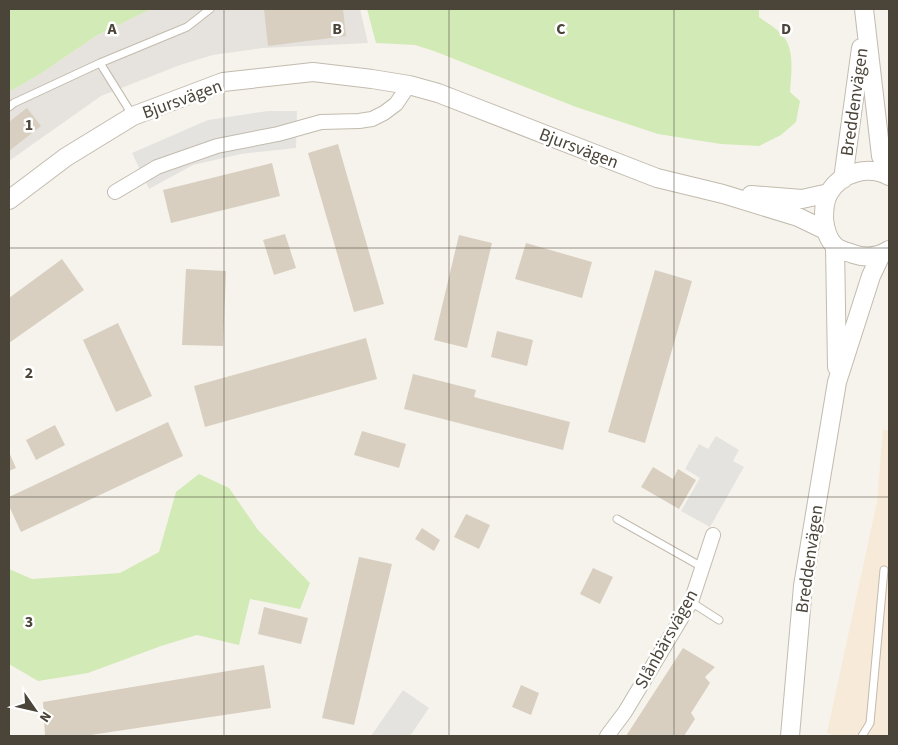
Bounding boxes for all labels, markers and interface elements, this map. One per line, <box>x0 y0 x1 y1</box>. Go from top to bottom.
text: A <box>106 18 117 40</box>
text: B <box>332 18 342 40</box>
text: C <box>556 18 566 40</box>
text: D <box>781 18 791 40</box>
street label: Breddenvägen <box>835 46 874 158</box>
street label: Bjursvägen <box>139 73 226 125</box>
text: 1 <box>25 114 33 136</box>
street label: Bjursvägen <box>535 122 622 175</box>
text: 2 <box>25 362 33 384</box>
street label: Breddenvägen <box>790 503 829 615</box>
street label: Slånbärsvägen <box>629 585 704 694</box>
text: 3 <box>25 611 33 633</box>
north arrow <box>10 685 60 735</box>
text: N <box>34 707 56 726</box>

